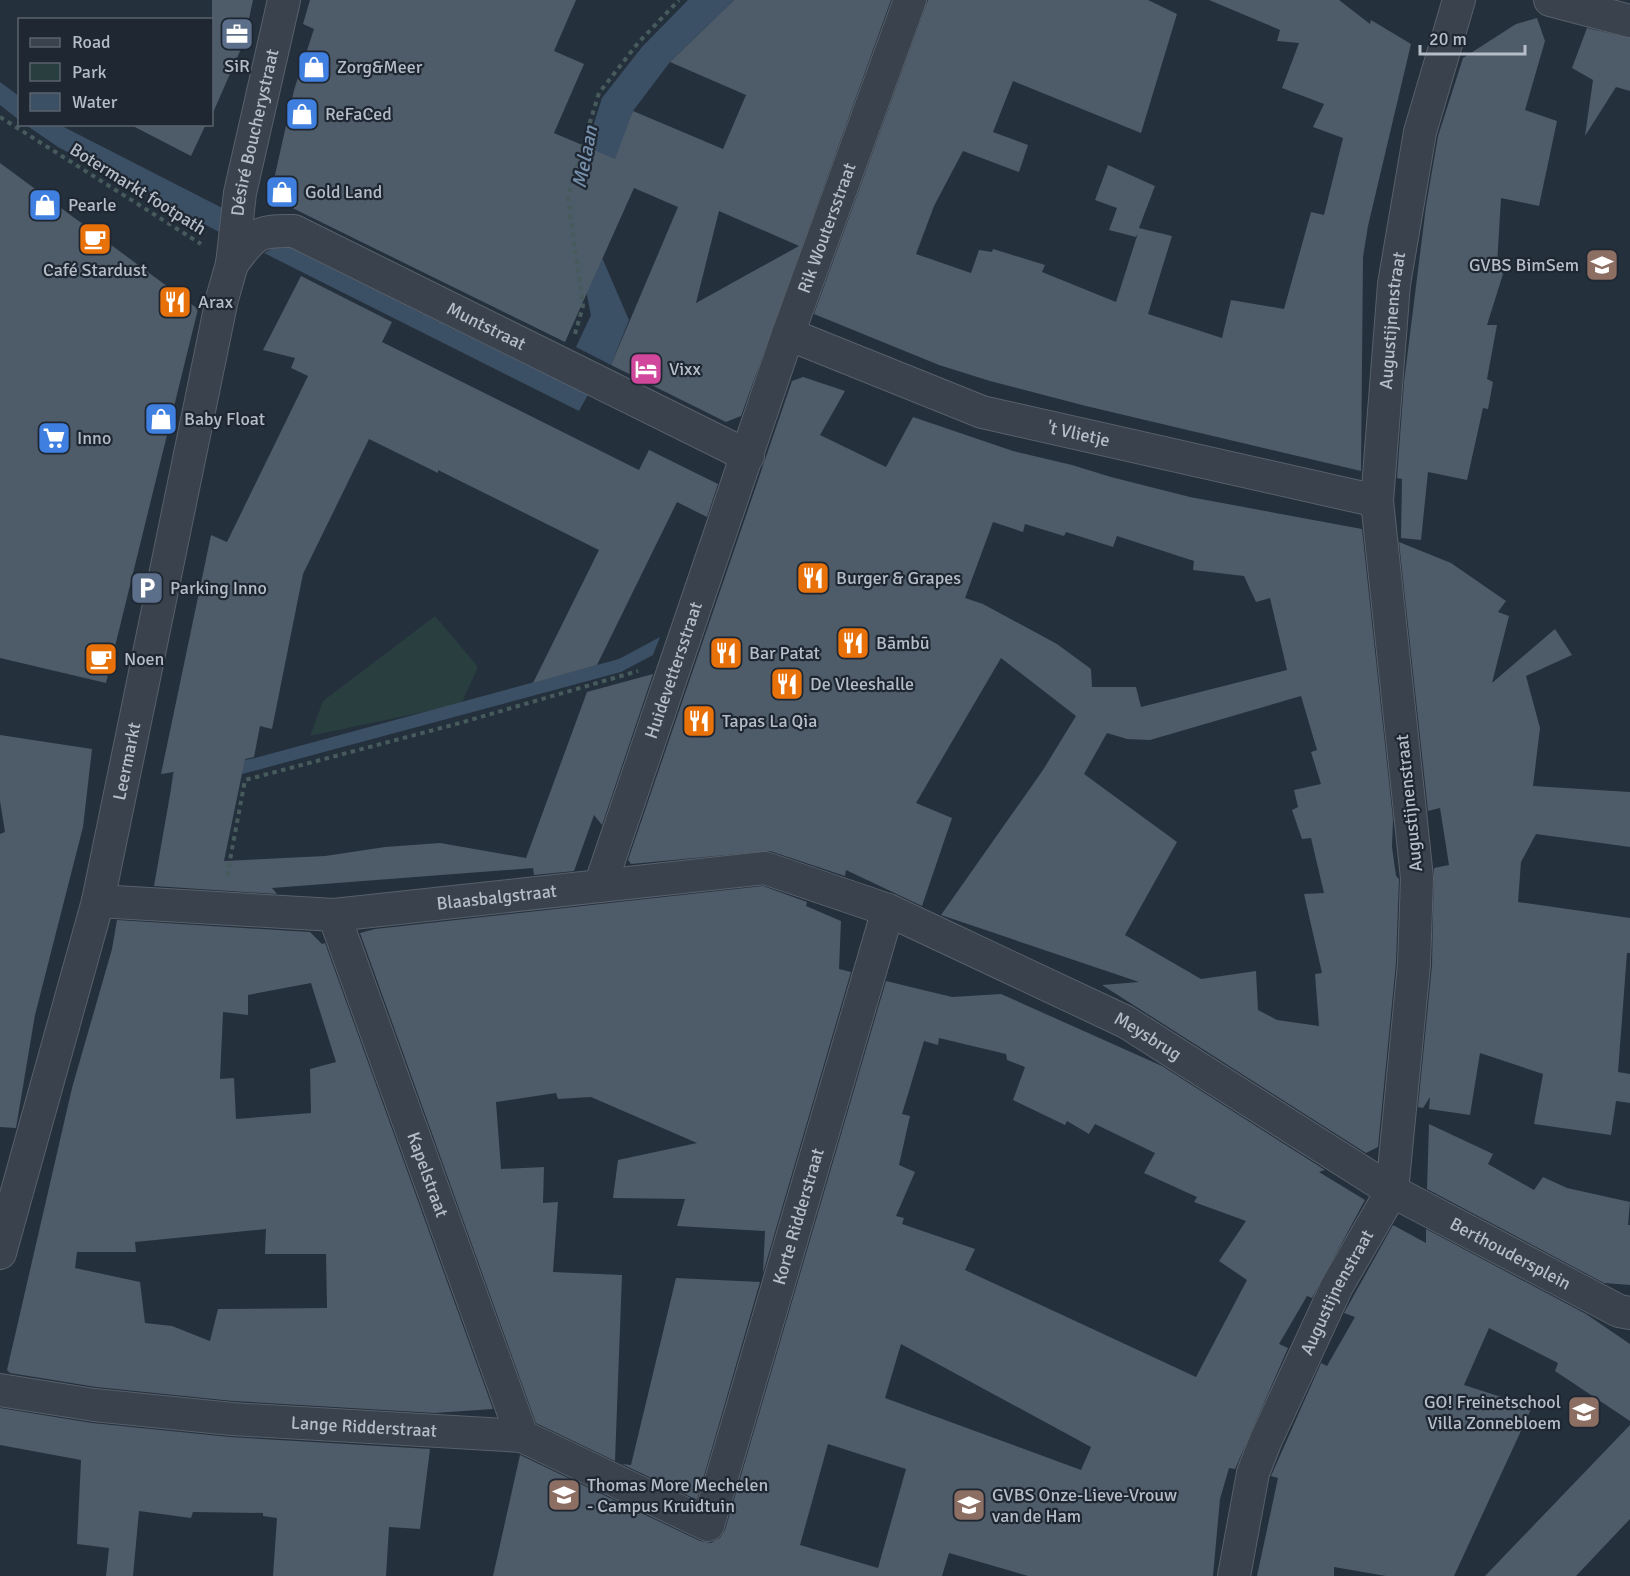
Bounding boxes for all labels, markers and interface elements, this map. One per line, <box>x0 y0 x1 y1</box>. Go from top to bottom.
office icon: SiR <box>219 16 255 52</box>
legend <box>18 18 213 126</box>
scale bar <box>1420 18 1525 56</box>
text: 20 m <box>1429 28 1467 50</box>
text: Road <box>72 31 111 53</box>
street label: Désiré Boucherystraat <box>226 47 284 217</box>
shop icon: Zorg&Meer <box>296 49 332 85</box>
place label: SiR <box>224 55 250 77</box>
place label: Zorg&Meer <box>337 56 423 78</box>
text: Park <box>72 61 107 83</box>
text: Water <box>72 91 118 113</box>
shop icon: ReFaCed <box>284 96 320 132</box>
place label: ReFaCed <box>325 103 392 125</box>
water label: Melaan <box>567 123 604 190</box>
street label: Botermarkt footpath <box>66 138 210 240</box>
street label: Rik Woutersstraat <box>793 160 861 296</box>
shop icon: Gold Land <box>264 174 300 210</box>
place label: Gold Land <box>305 181 382 203</box>
shop icon: Pearle <box>27 187 63 223</box>
place label: Pearle <box>68 194 117 216</box>
cafe icon: Café Stardust <box>77 221 113 257</box>
school or university icon: GVBS BimSem <box>1584 247 1620 283</box>
street label: Augustijnenstraat <box>1375 250 1410 390</box>
place label: GVBS BimSem <box>1469 254 1579 276</box>
place label: Café Stardust <box>43 259 147 281</box>
restaurant icon: Arax <box>157 284 193 320</box>
place label: Arax <box>198 291 234 313</box>
street label: Muntstraat <box>443 297 529 355</box>
hotel icon: Vixx <box>628 351 664 387</box>
place label: Vixx <box>669 358 701 380</box>
shop icon: Baby Float <box>143 401 179 437</box>
place label: Baby Float <box>184 408 265 430</box>
street label: 't Vlietje <box>1045 416 1112 451</box>
supermarket icon: Inno <box>36 420 72 456</box>
place label: Inno <box>77 427 111 449</box>
restaurant icon: Burger & Grapes <box>795 560 831 596</box>
place label: Burger & Grapes <box>836 567 961 589</box>
parking icon: Parking Inno <box>129 570 165 606</box>
place label: Parking Inno <box>170 577 267 599</box>
street label: Huidevettersstraat <box>640 599 707 742</box>
restaurant icon: Bāmbū <box>835 625 871 661</box>
place label: Bāmbū <box>876 632 930 654</box>
restaurant icon: Bar Patat <box>708 635 744 671</box>
cafe icon: Noen <box>83 641 119 677</box>
place label: Bar Patat <box>749 642 820 664</box>
place label: Noen <box>124 648 164 670</box>
restaurant icon: De Vleeshalle <box>769 666 805 702</box>
place label: De Vleeshalle <box>810 673 914 695</box>
restaurant icon: Tapas La Qia <box>681 703 717 739</box>
place label: Tapas La Qia <box>722 710 817 732</box>
street label: Leermarkt <box>108 720 146 802</box>
street label: Augustijnenstraat <box>1391 733 1427 873</box>
street label: Blaasbalgstraat <box>435 880 558 915</box>
street label: Meysbrug <box>1111 1007 1186 1065</box>
street label: Kapelstraat <box>402 1129 453 1220</box>
street label: Korte Ridderstraat <box>768 1146 829 1288</box>
street label: Berthoudersplein <box>1446 1213 1575 1295</box>
street label: Augustijnenstraat <box>1296 1226 1378 1359</box>
place label: GO! Freinetschool Villa Zonnebloem <box>1424 1391 1561 1434</box>
school or university icon: GO! Freinetschool Villa Zonnebloem <box>1566 1394 1602 1430</box>
street label: Lange Ridderstraat <box>290 1411 438 1442</box>
place label: Thomas More Mechelen - Campus Kruidtuin <box>587 1474 768 1517</box>
school or university icon: Thomas More Mechelen - Campus Kruidtuin <box>546 1477 582 1513</box>
place label: GVBS Onze-Lieve-Vrouw van de Ham <box>992 1484 1177 1527</box>
school or university icon: GVBS Onze-Lieve-Vrouw van de Ham <box>951 1487 987 1523</box>

